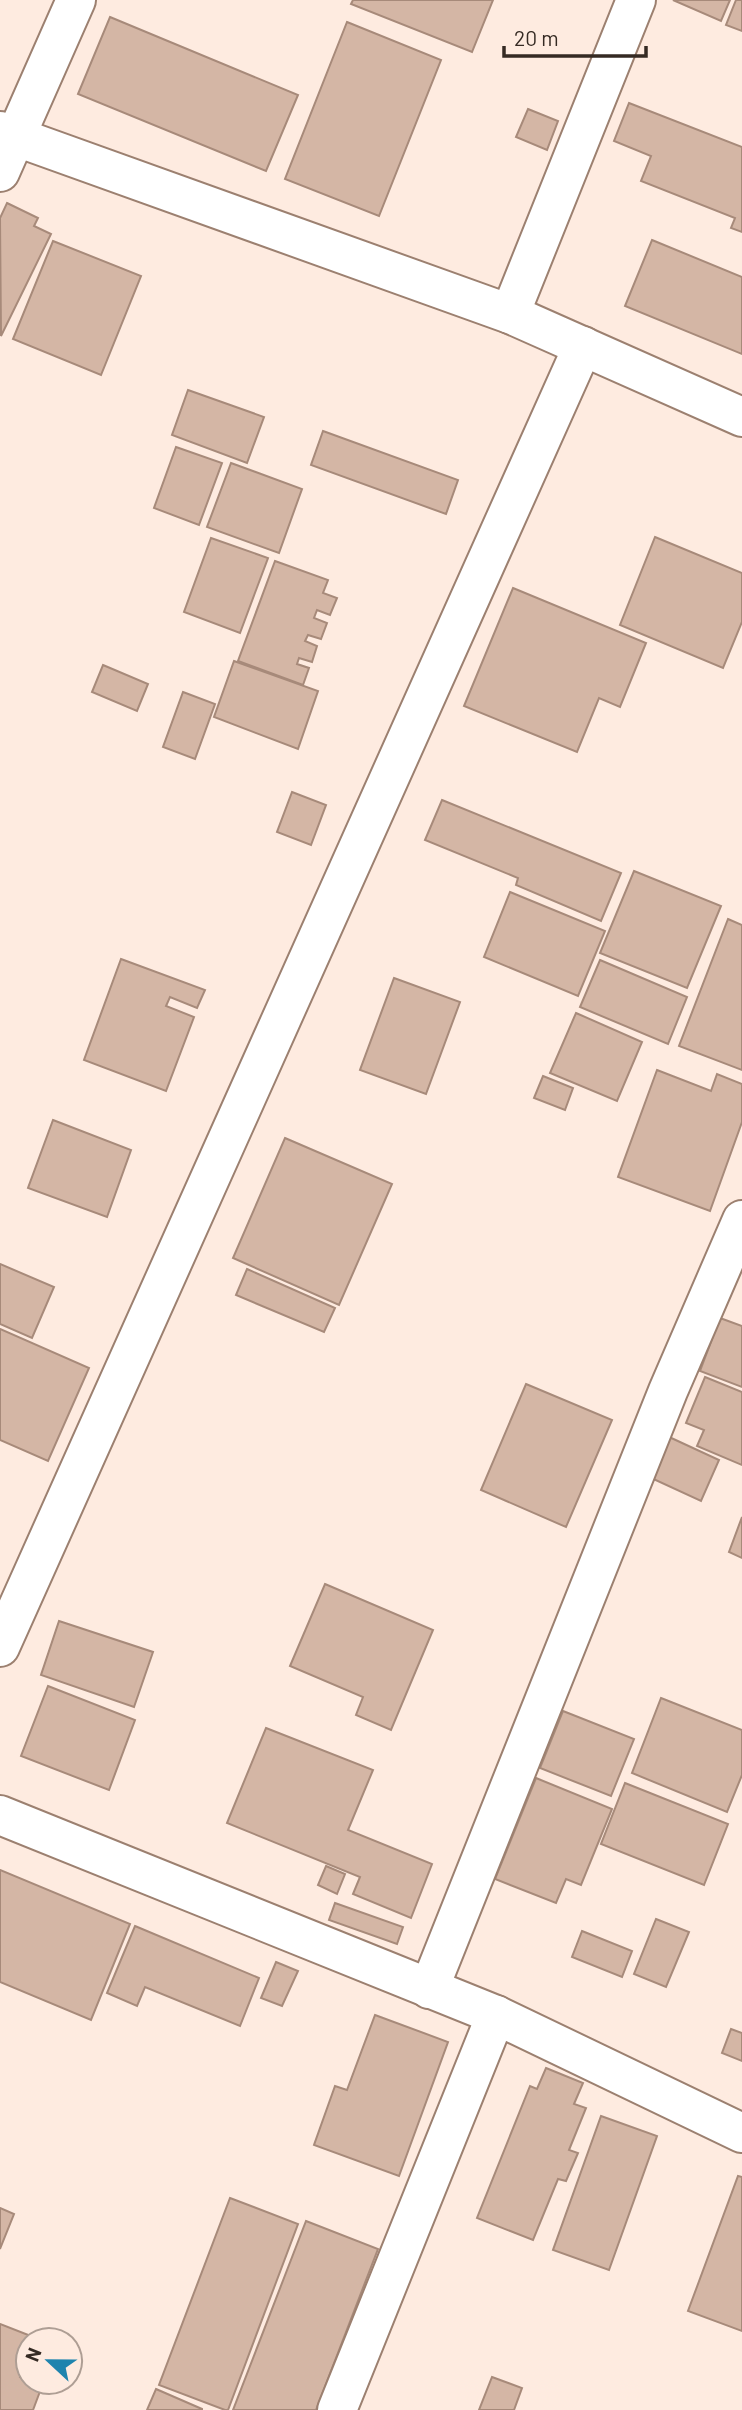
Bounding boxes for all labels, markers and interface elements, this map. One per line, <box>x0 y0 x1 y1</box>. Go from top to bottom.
scale bar <box>504 14 646 58</box>
text: 20 m <box>514 25 559 50</box>
north arrow <box>14 2326 84 2396</box>
text: N <box>20 2344 46 2365</box>

